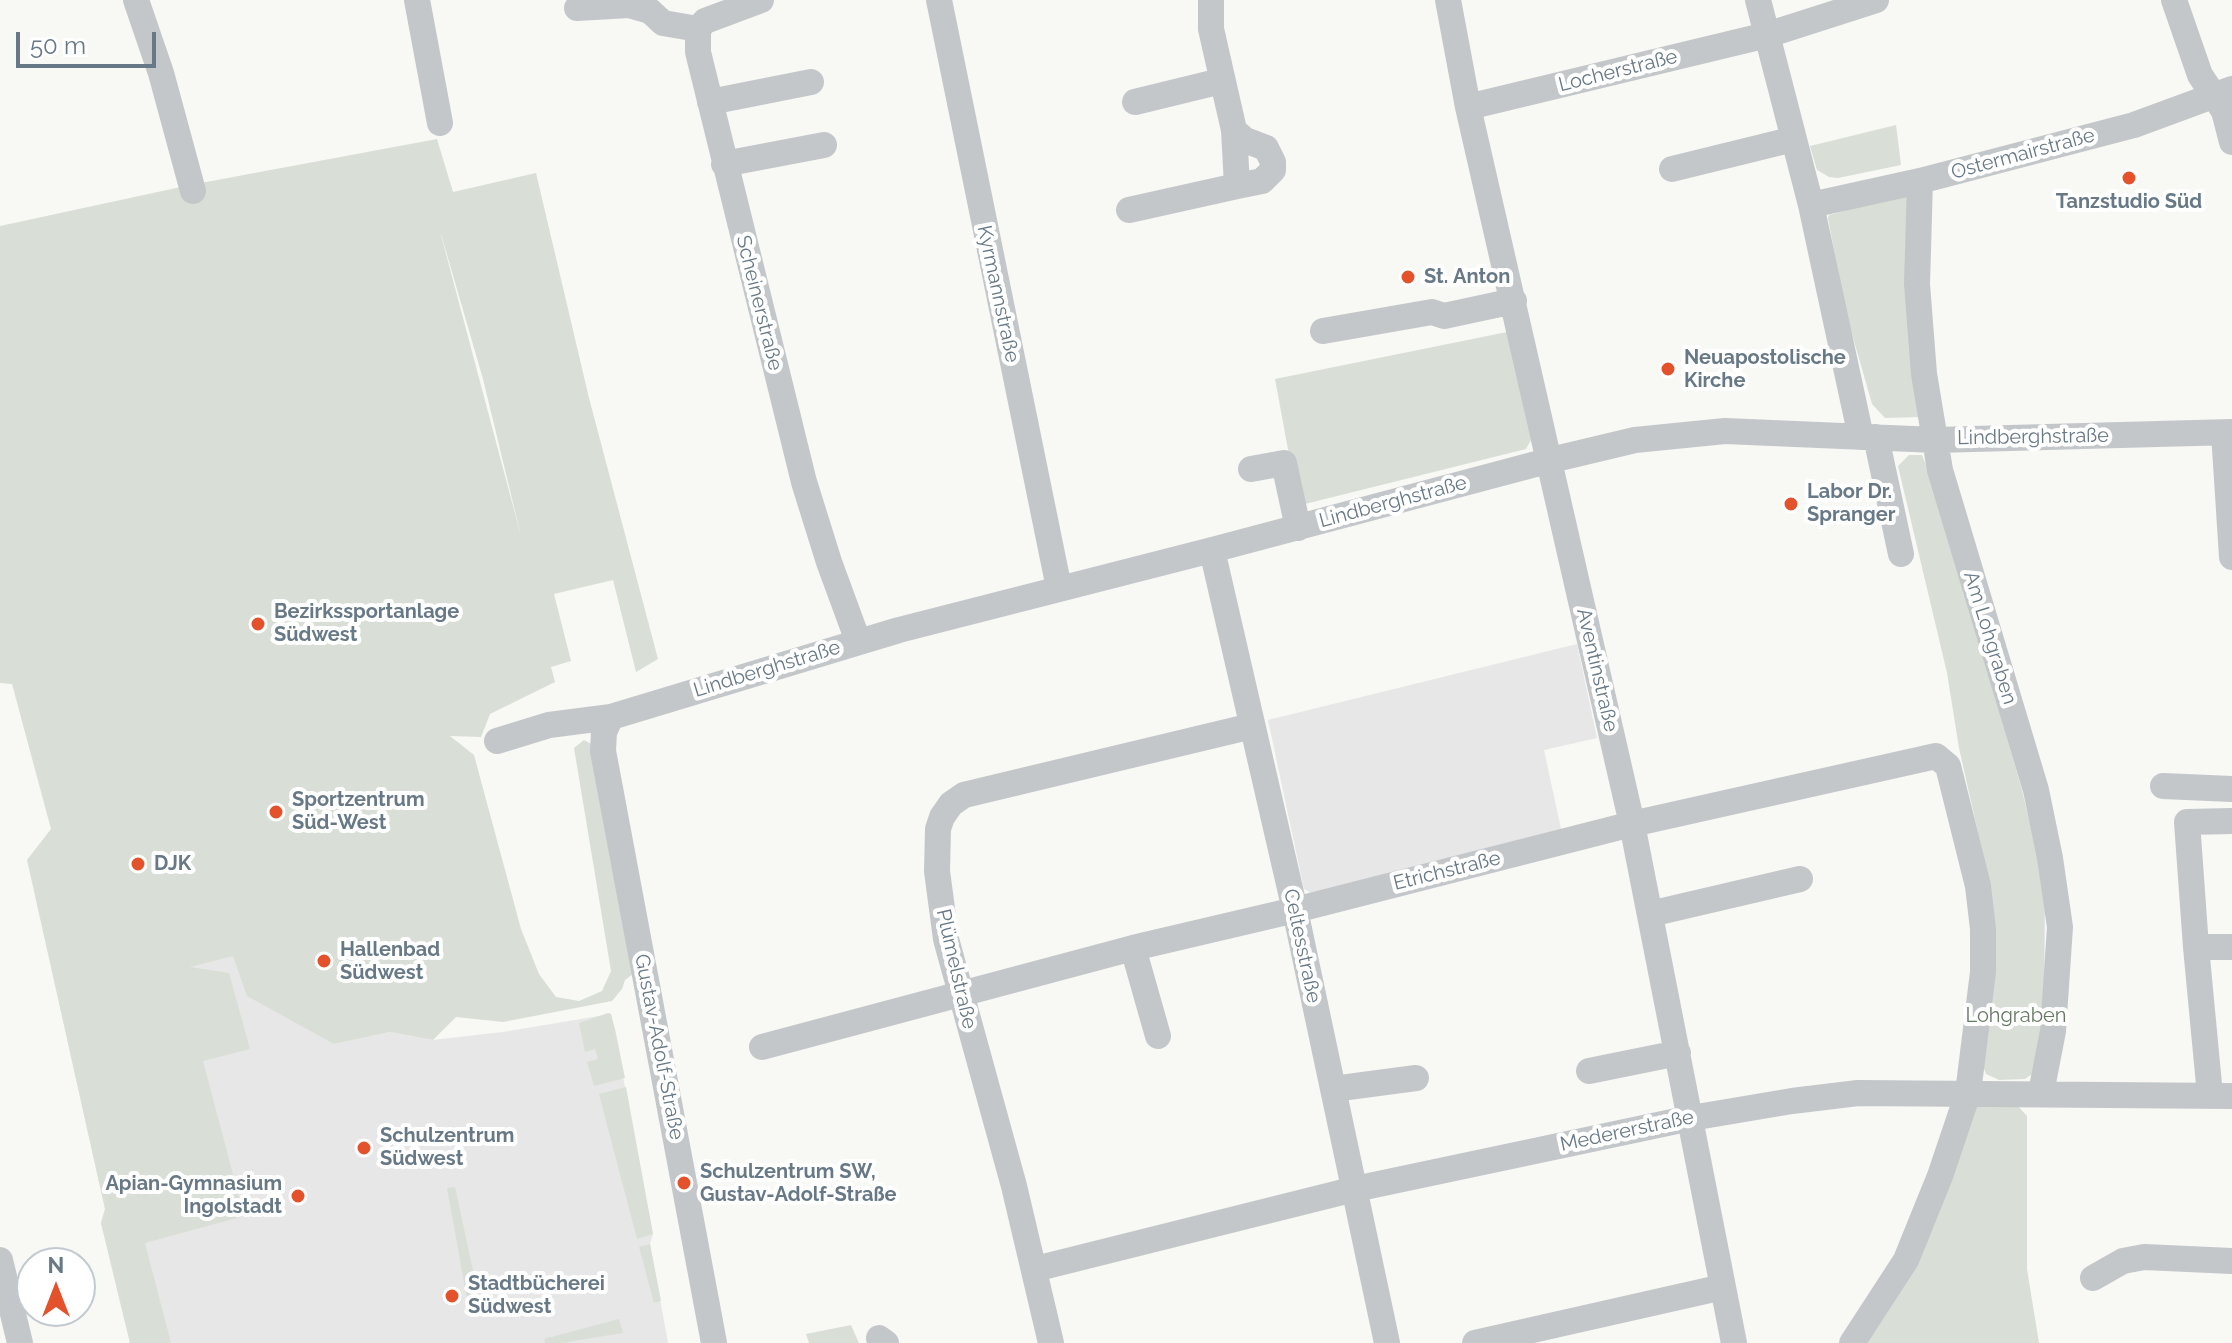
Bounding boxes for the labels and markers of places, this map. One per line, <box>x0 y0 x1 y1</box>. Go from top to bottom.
marker: Tanzstudio Süd <box>2120 169 2138 187</box>
place label: Tanzstudio Süd <box>2056 190 2202 214</box>
place label: St. Anton <box>1424 265 1510 289</box>
marker: St. Anton <box>1399 268 1417 286</box>
place label: Neuapostolische Kirche <box>1684 346 1846 393</box>
marker: Neuapostolische Kirche <box>1659 360 1677 378</box>
place label: Labor Dr. Spranger <box>1807 480 1896 527</box>
marker: Labor Dr. Spranger <box>1782 495 1800 513</box>
place label: Bezirkssportanlage Südwest <box>274 600 459 647</box>
marker: Bezirkssportanlage Südwest <box>249 615 267 633</box>
place label: Sportzentrum Süd-West <box>292 788 425 835</box>
marker: Sportzentrum Süd-West <box>267 803 285 821</box>
place label: DJK <box>154 852 191 876</box>
marker: DJK <box>129 855 147 873</box>
place label: Hallenbad Südwest <box>340 938 440 985</box>
marker: Hallenbad Südwest <box>315 952 333 970</box>
place label: Schulzentrum Südwest <box>380 1124 514 1171</box>
marker: Schulzentrum Südwest <box>355 1139 373 1157</box>
place label: Schulzentrum SW, Gustav-Adolf-Straße <box>700 1160 897 1207</box>
place label: Apian-Gymnasium Ingolstadt <box>105 1172 282 1219</box>
marker: Schulzentrum SW, Gustav-Adolf-Straße <box>675 1174 693 1192</box>
marker: Apian-Gymnasium Ingolstadt <box>289 1187 307 1205</box>
place label: Stadtbücherei Südwest <box>468 1272 605 1319</box>
marker: Stadtbücherei Südwest <box>443 1287 461 1305</box>

